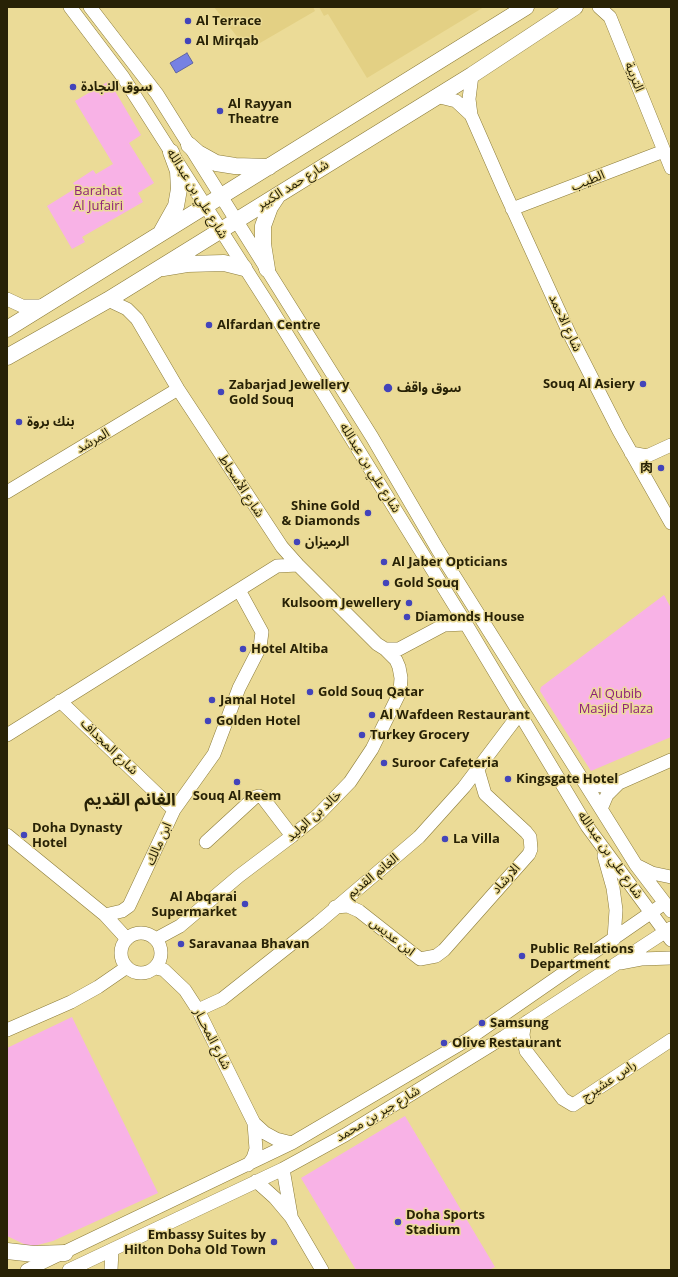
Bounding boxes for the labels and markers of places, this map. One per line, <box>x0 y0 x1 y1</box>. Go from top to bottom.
place label: Al Terrace <box>196 13 262 29</box>
marker: Al Terrace <box>183 16 193 26</box>
place label: Al Mirqab <box>196 33 259 49</box>
marker: Al Mirqab <box>183 36 193 46</box>
place label: سوق النجادة <box>81 79 152 95</box>
marker: سوق النجادة <box>68 82 78 92</box>
place label: Al Rayyan Theatre <box>228 96 292 127</box>
marker: Al Rayyan Theatre <box>215 106 225 116</box>
place label: Alfardan Centre <box>217 317 320 333</box>
marker: Alfardan Centre <box>204 320 214 330</box>
place label: Souq Al Asiery <box>543 376 635 392</box>
place label: Zabarjad Jewellery Gold Souq <box>229 377 349 408</box>
marker: Souq Al Asiery <box>638 379 648 389</box>
place label: سوق واقف <box>397 380 461 396</box>
marker: سوق واقف <box>382 382 394 394</box>
marker: Zabarjad Jewellery Gold Souq <box>216 387 226 397</box>
place label: بنك بروة <box>27 414 75 430</box>
marker: بنك بروة <box>14 417 24 427</box>
place label: 肉 <box>640 460 653 476</box>
marker: 肉 <box>656 463 666 473</box>
place label: Shine Gold & Diamonds <box>281 498 360 529</box>
marker: Shine Gold & Diamonds <box>363 508 373 518</box>
place label: الرميزان <box>305 534 349 550</box>
marker: الرميزان <box>292 537 302 547</box>
place label: Al Jaber Opticians <box>392 554 507 570</box>
marker: Al Jaber Opticians <box>379 557 389 567</box>
place label: Gold Souq <box>394 575 459 591</box>
marker: Gold Souq <box>381 578 391 588</box>
place label: Kulsoom Jewellery <box>281 595 401 611</box>
marker: Kulsoom Jewellery <box>404 598 414 608</box>
place label: Diamonds House <box>415 609 525 625</box>
marker: Diamonds House <box>402 612 412 622</box>
place label: Hotel Altiba <box>251 641 328 657</box>
marker: Hotel Altiba <box>238 644 248 654</box>
place label: Gold Souq Qatar <box>318 684 424 700</box>
marker: Gold Souq Qatar <box>305 687 315 697</box>
place label: Jamal Hotel <box>220 692 295 708</box>
marker: Jamal Hotel <box>207 695 217 705</box>
place label: Al Wafdeen Restaurant <box>380 707 530 723</box>
marker: Al Wafdeen Restaurant <box>367 710 377 720</box>
place label: Golden Hotel <box>216 713 301 729</box>
marker: Golden Hotel <box>203 716 213 726</box>
place label: Turkey Grocery <box>370 727 470 743</box>
marker: Turkey Grocery <box>357 730 367 740</box>
place label: Suroor Cafeteria <box>392 755 499 771</box>
marker: Suroor Cafeteria <box>379 758 389 768</box>
place label: Kingsgate Hotel <box>516 771 618 787</box>
marker: Kingsgate Hotel <box>503 774 513 784</box>
marker: Souq Al Reem <box>232 777 242 787</box>
place label: Souq Al Reem <box>193 788 281 804</box>
place label: Doha Dynasty Hotel <box>32 820 122 851</box>
marker: Doha Dynasty Hotel <box>19 830 29 840</box>
place label: La Villa <box>453 831 500 847</box>
marker: La Villa <box>440 834 450 844</box>
place label: Al Abqarai Supermarket <box>152 889 237 920</box>
marker: Al Abqarai Supermarket <box>240 899 250 909</box>
place label: Saravanaa Bhavan <box>189 936 310 952</box>
marker: Saravanaa Bhavan <box>176 939 186 949</box>
place label: Public Relations Department <box>530 941 634 972</box>
marker: Public Relations Department <box>517 951 527 961</box>
place label: Samsung <box>490 1015 549 1031</box>
marker: Samsung <box>477 1018 487 1028</box>
place label: Olive Restaurant <box>452 1035 561 1051</box>
marker: Olive Restaurant <box>439 1038 449 1048</box>
place label: Doha Sports Stadium <box>406 1207 485 1238</box>
marker: Doha Sports Stadium <box>393 1217 403 1227</box>
place label: Embassy Suites by Hilton Doha Old Town <box>124 1227 266 1258</box>
marker: Embassy Suites by Hilton Doha Old Town <box>269 1237 279 1247</box>

